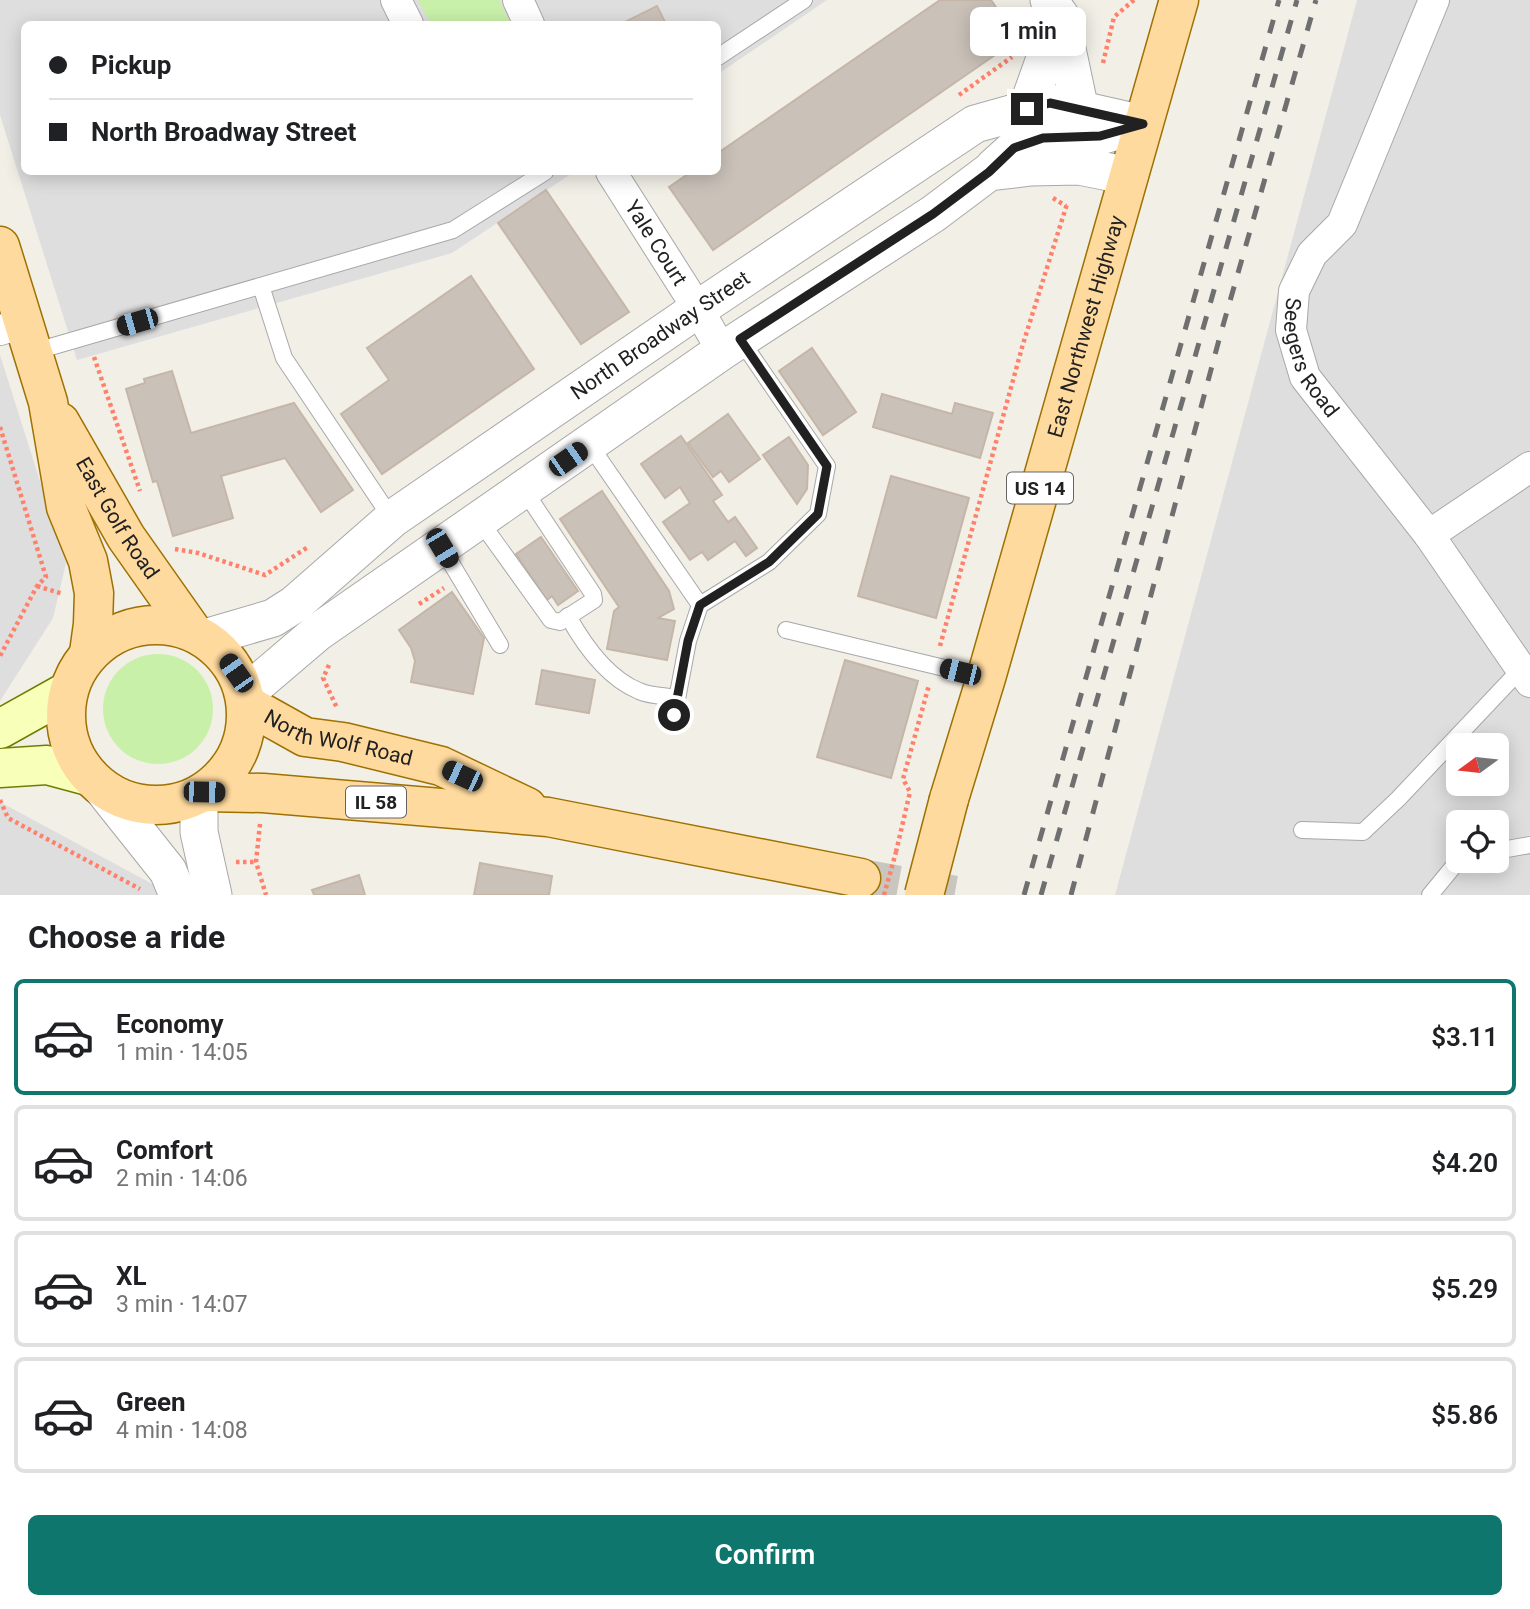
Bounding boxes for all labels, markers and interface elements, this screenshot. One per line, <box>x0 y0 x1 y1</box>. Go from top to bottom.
callout: 1 min <box>969 7 1085 56</box>
text: 1 min <box>999 18 1057 45</box>
text: Pickup <box>91 50 171 80</box>
route end <box>1011 93 1043 125</box>
text: North Broadway Street <box>91 117 356 147</box>
street label: Yale Court <box>620 196 692 290</box>
street label: East Northwest Highway <box>1043 213 1129 440</box>
street label: North Broadway Street <box>566 266 754 405</box>
street label: Seegers Road <box>1279 297 1344 422</box>
car <box>114 306 161 338</box>
car <box>545 438 592 480</box>
street label: East Golf Road <box>71 453 164 584</box>
road number: US 14 <box>1007 472 1073 503</box>
car <box>423 525 462 571</box>
car <box>216 650 257 696</box>
car <box>938 657 983 687</box>
route start <box>658 699 690 731</box>
street label: North Wolf Road <box>260 705 415 771</box>
north arrow <box>1446 733 1508 796</box>
map controls <box>1446 733 1509 873</box>
car <box>439 758 486 794</box>
car <box>183 781 226 803</box>
road number: IL 58 <box>346 786 406 818</box>
button: locate <box>1446 810 1509 873</box>
text: Choose a ride <box>28 918 225 956</box>
icon: car <box>32 1006 95 1069</box>
text: Economy <box>116 1009 223 1039</box>
text: $3.11 <box>1431 1022 1498 1052</box>
text: 1 min · 14:05 <box>116 1039 248 1066</box>
icon: car <box>32 1132 95 1195</box>
text: Comfort <box>116 1135 213 1165</box>
text: $4.20 <box>1431 1148 1498 1178</box>
text: 2 min · 14:06 <box>116 1165 248 1192</box>
icon: car <box>32 1258 95 1321</box>
text: XL <box>116 1261 147 1291</box>
text: $5.29 <box>1431 1274 1498 1304</box>
text: 3 min · 14:07 <box>116 1291 248 1318</box>
icon: car <box>32 1384 95 1447</box>
text: Green <box>116 1387 186 1417</box>
text: $5.86 <box>1431 1400 1498 1430</box>
text: 4 min · 14:08 <box>116 1417 248 1444</box>
button: Confirm <box>28 1515 1502 1595</box>

